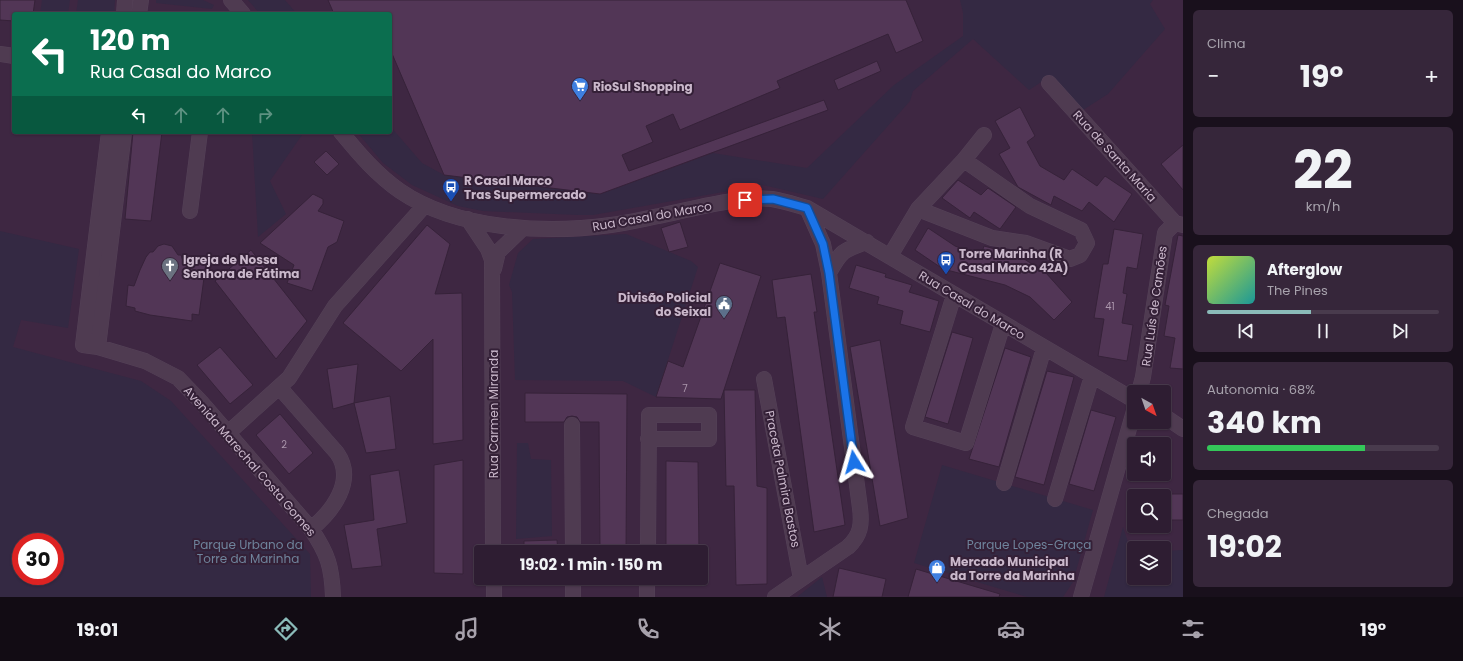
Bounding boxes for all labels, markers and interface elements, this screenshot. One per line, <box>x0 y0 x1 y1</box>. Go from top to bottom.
text: 120 m <box>90 21 170 60</box>
icon: left <box>24 28 76 80</box>
text: Clima <box>1207 34 1246 53</box>
text: 19° <box>1300 55 1343 98</box>
text: Rua Casal do Marco <box>90 59 272 84</box>
text: − <box>1207 61 1219 92</box>
text: + <box>1424 61 1439 92</box>
supermarket icon: RioSul Shopping <box>570 76 590 101</box>
place label: RioSul Shopping <box>593 78 693 95</box>
icon: left <box>128 104 150 126</box>
icon: ahead <box>170 104 192 126</box>
icon: ahead <box>212 104 234 126</box>
icon: right <box>254 104 276 126</box>
street label: Rua de Santa Maria <box>1069 107 1161 205</box>
text: 22 <box>1293 134 1353 207</box>
place label: R Casal Marco Tras Supermercado <box>464 172 587 203</box>
bus stop icon: R Casal Marco Tras Supermercado <box>441 177 461 202</box>
pin <box>728 183 762 217</box>
icon: arrive <box>734 189 756 211</box>
street label: Rua Casal do Marco <box>591 197 713 235</box>
text: km/h <box>1306 197 1340 216</box>
place label: Torre Marinha (R Casal Marco 42A) <box>959 245 1069 276</box>
street label: Rua Luís de Camões <box>1137 245 1171 367</box>
bus stop icon: Torre Marinha (R Casal Marco 42A) <box>936 250 956 275</box>
place label: Igreja de Nossa Senhora de Fátima <box>183 251 300 282</box>
church icon: Igreja de Nossa Senhora de Fátima <box>160 256 180 281</box>
text: Afterglow <box>1267 259 1342 280</box>
street label: Rua Casal do Marco <box>916 267 1029 344</box>
text: The Pines <box>1267 281 1328 300</box>
place label: Divisão Policial do Seixal <box>618 289 711 320</box>
public building icon: Divisão Policial do Seixal <box>714 294 734 319</box>
house number: 41 <box>1105 299 1115 314</box>
icon: previous <box>1235 320 1257 342</box>
icon: pause <box>1312 320 1334 342</box>
icon: next <box>1389 320 1411 342</box>
street label: Rua Carmen Miranda <box>485 350 502 478</box>
text: Autonomia · 68% <box>1207 380 1315 399</box>
house number: 7 <box>682 381 688 396</box>
street label: Avenida Marechal Costa Gomes <box>180 382 320 540</box>
north arrow <box>1127 385 1171 429</box>
map controls <box>1127 385 1171 585</box>
text: 340 km <box>1207 401 1322 444</box>
street label: Praceta Palmira Bastos <box>761 409 805 549</box>
house number: 2 <box>281 437 287 452</box>
button: sound <box>1127 437 1171 481</box>
position arrow <box>833 441 875 483</box>
button: search <box>1127 489 1171 533</box>
text: Chegada <box>1207 504 1269 523</box>
text: 19:02 <box>1207 525 1282 568</box>
speed limit sign: 30 <box>12 533 64 585</box>
park label: Parque Urbano da Torre da Marinha <box>193 536 303 567</box>
park label: Parque Lopes-Graça <box>967 536 1091 553</box>
button: layers <box>1127 541 1171 585</box>
place label: Mercado Municipal da Torre da Marinha <box>950 553 1075 584</box>
text: 19:02 · 1 min · 150 m <box>520 554 662 575</box>
shop icon: Mercado Municipal da Torre da Marinha <box>927 558 947 583</box>
icon: directions <box>272 615 300 643</box>
icon: music <box>453 615 481 643</box>
icon: phone <box>634 615 662 643</box>
icon: climate <box>816 615 844 643</box>
icon: car <box>997 615 1025 643</box>
icon: filters <box>1179 615 1207 643</box>
text: 19:01 <box>77 617 118 642</box>
text: 19° <box>1360 617 1386 642</box>

